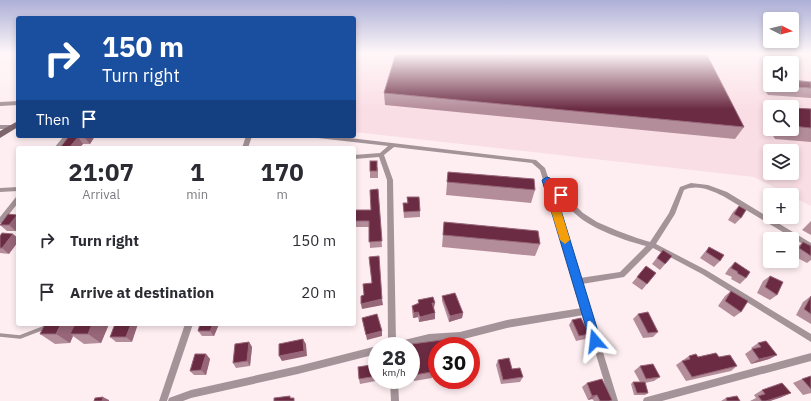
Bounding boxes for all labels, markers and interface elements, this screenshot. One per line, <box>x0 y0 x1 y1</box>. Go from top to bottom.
north arrow <box>763 12 799 48</box>
map controls <box>763 12 799 268</box>
text: 150 m <box>102 28 184 65</box>
icon: right <box>36 32 88 84</box>
button: sound <box>763 56 799 92</box>
text: Turn right <box>102 64 180 87</box>
button: search <box>763 100 799 136</box>
icon: arrive <box>78 108 100 130</box>
text: Then <box>36 110 70 129</box>
button: layers <box>763 144 799 180</box>
text: 21:07 <box>68 156 134 188</box>
text: 1 <box>190 156 204 188</box>
text: 170 <box>260 156 304 188</box>
pin <box>544 178 578 212</box>
icon: arrive <box>550 184 572 206</box>
text: Arrival <box>82 186 120 203</box>
text: min <box>186 186 208 203</box>
text: m <box>276 186 288 203</box>
button: + <box>763 188 799 224</box>
icon: right <box>36 229 58 251</box>
text: Turn right <box>70 231 139 250</box>
text: 150 m <box>292 231 336 250</box>
button: − <box>763 232 799 268</box>
icon: arrive <box>36 281 58 303</box>
text: Arrive at destination <box>70 283 214 302</box>
text: 20 m <box>301 283 336 302</box>
position arrow <box>574 320 616 362</box>
speed limit sign: 30 <box>428 337 480 389</box>
text: 28 <box>382 344 406 371</box>
text: km/h <box>382 366 406 379</box>

